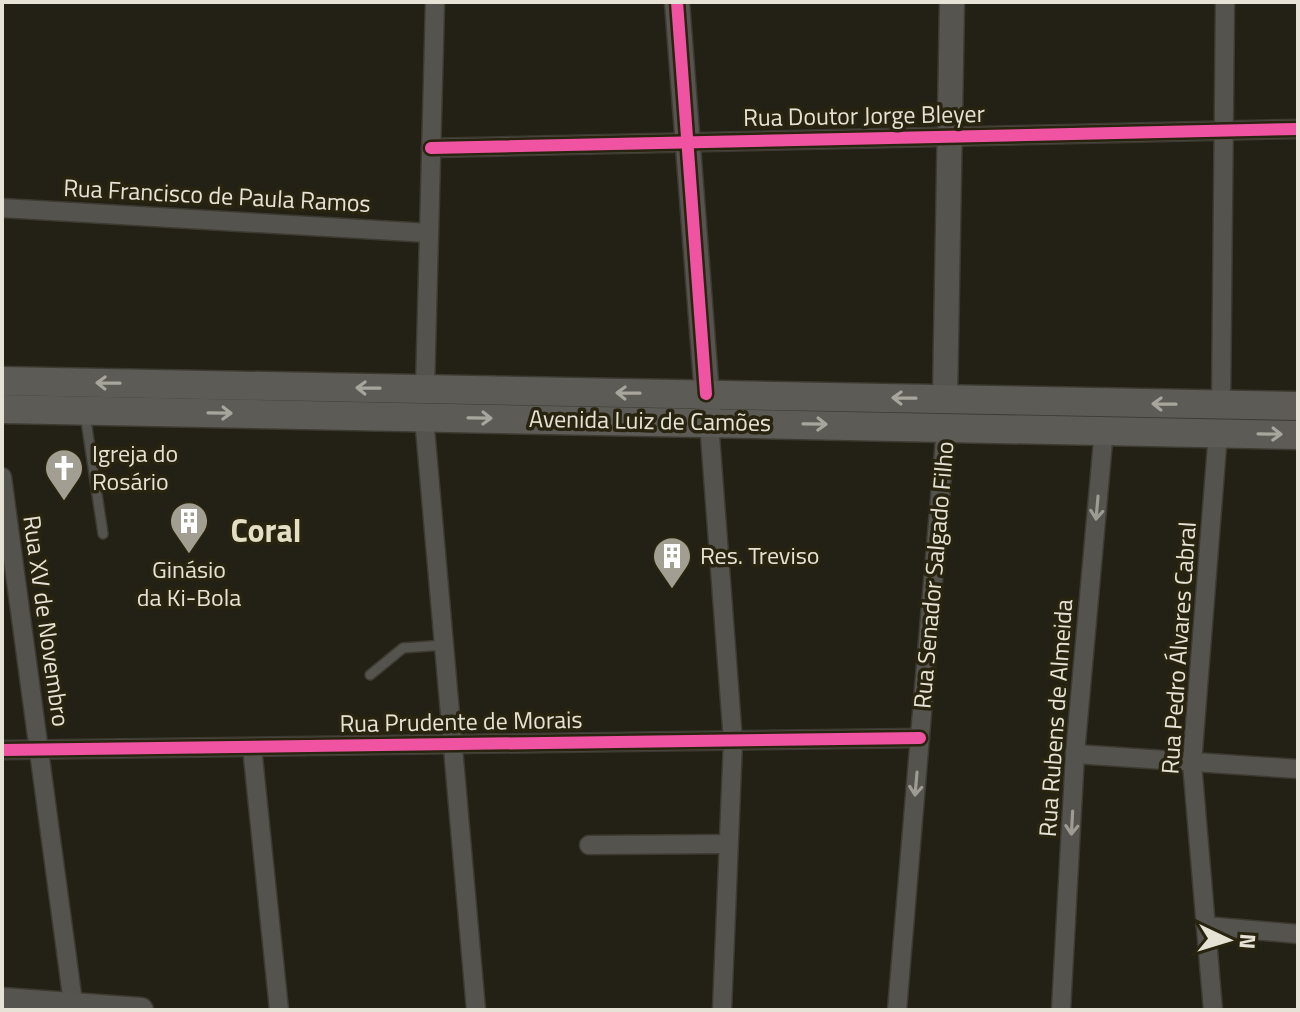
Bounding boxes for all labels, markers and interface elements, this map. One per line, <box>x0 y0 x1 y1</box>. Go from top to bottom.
street label: Rua Doutor Jorge Bleyer <box>743 95 985 135</box>
street label: Rua Francisco de Paula Ramos <box>62 169 372 221</box>
one-way arrow <box>95 375 122 391</box>
one-way arrow <box>355 380 382 396</box>
one-way arrow <box>615 385 642 400</box>
one-way arrow <box>891 390 918 406</box>
one-way arrow <box>1151 396 1178 411</box>
street label: Avenida Luiz de Camões <box>529 400 771 440</box>
one-way arrow <box>206 405 233 421</box>
one-way arrow <box>466 410 493 426</box>
one-way arrow <box>801 416 828 432</box>
one-way arrow <box>1256 427 1283 442</box>
place label: Igreja do Rosário <box>92 435 178 499</box>
street label: Rua Senador Salgado Filho <box>903 440 963 710</box>
church icon: Igreja do Rosário <box>43 447 85 502</box>
one-way arrow <box>1090 494 1105 521</box>
building icon: Ginásio da Ki-Bola <box>168 500 210 555</box>
district label: Coral <box>230 506 302 554</box>
street label: Rua XV de Novembro <box>14 513 80 729</box>
street label: Rua Pedro Álvares Cabral <box>1151 520 1205 775</box>
building icon: Res. Treviso <box>651 535 693 590</box>
place label: Res. Treviso <box>700 537 820 573</box>
place label: Ginásio da Ki-Bola <box>137 551 241 615</box>
street label: Rua Rubens de Almeida <box>1029 598 1081 838</box>
street label: Rua Prudente de Morais <box>339 701 583 741</box>
one-way arrow <box>909 770 924 797</box>
one-way arrow <box>1064 809 1079 836</box>
north arrow <box>1188 900 1268 980</box>
text: N <box>1230 933 1265 950</box>

